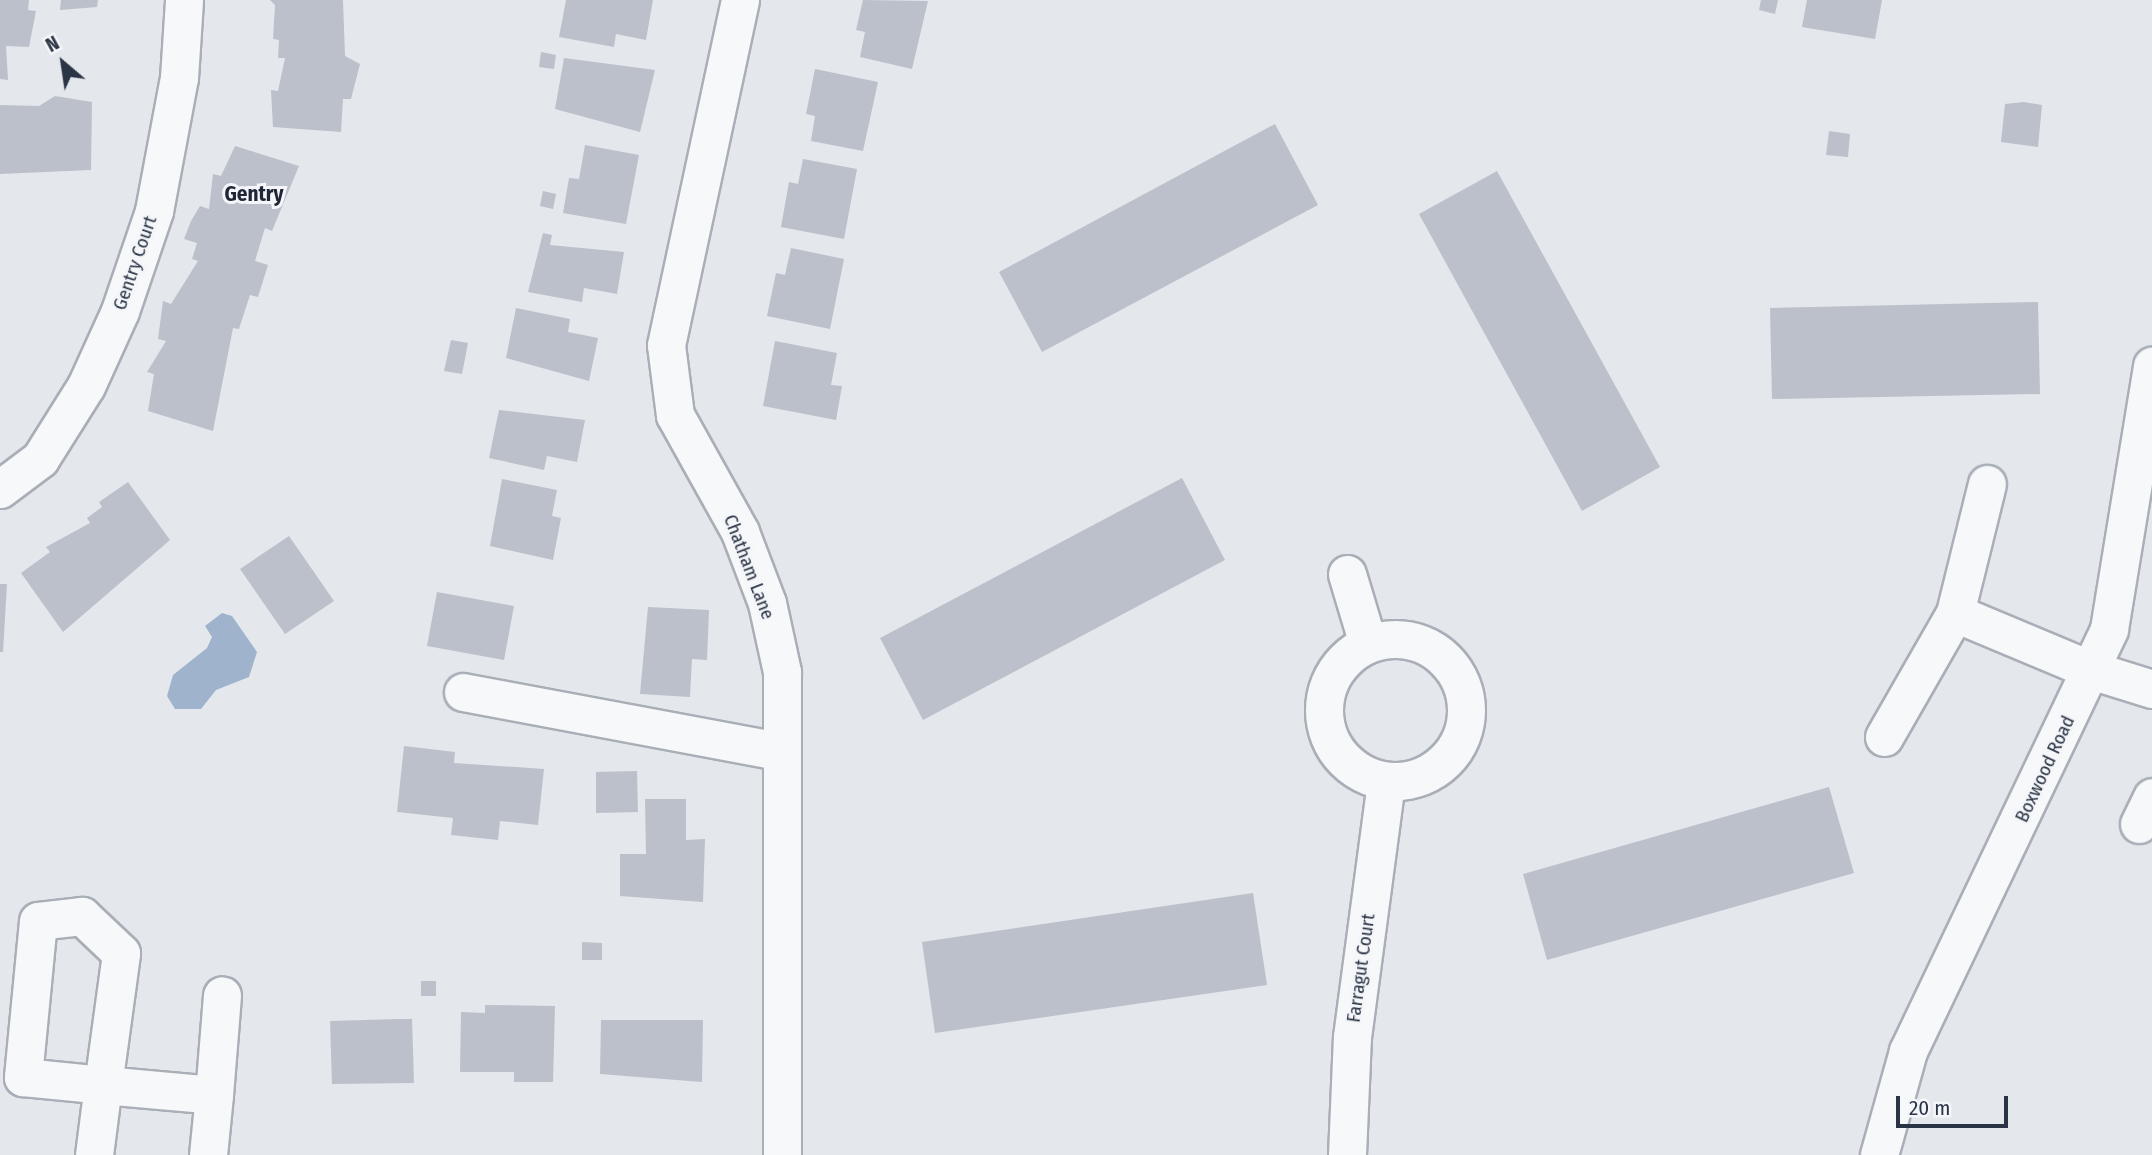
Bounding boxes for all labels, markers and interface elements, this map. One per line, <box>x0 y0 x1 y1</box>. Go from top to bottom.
north arrow <box>28 28 98 98</box>
text: N <box>42 31 63 57</box>
district label: Gentry <box>224 181 284 207</box>
street label: Gentry Court <box>108 213 162 313</box>
street label: Chatham Lane <box>719 511 779 623</box>
street label: Boxwood Road <box>2010 712 2080 826</box>
street label: Farragut Court <box>1342 912 1380 1024</box>
scale bar <box>1900 1082 2012 1126</box>
text: 20 m <box>1909 1095 1950 1121</box>

